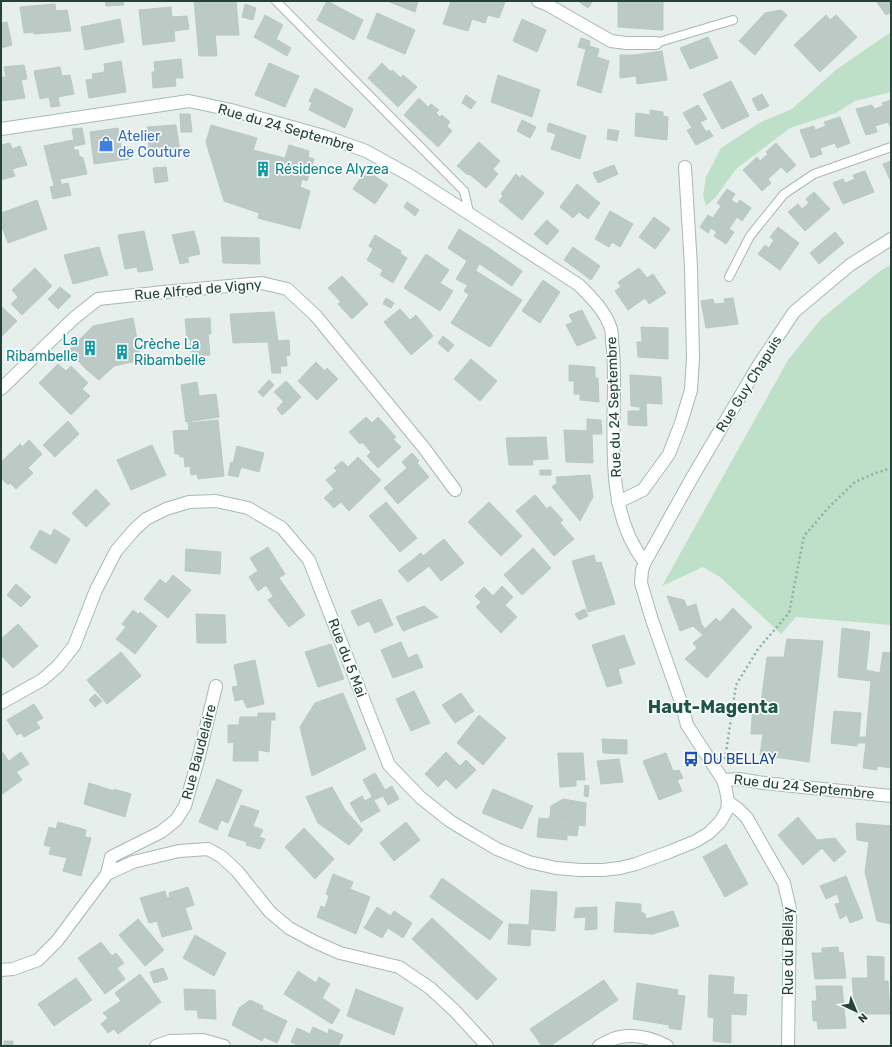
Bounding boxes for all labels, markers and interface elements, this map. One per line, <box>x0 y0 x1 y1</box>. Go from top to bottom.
street label: Rue du 24 Septembre <box>216 100 356 156</box>
place label: Atelier de Couture <box>118 128 190 161</box>
shop icon: Atelier de Couture <box>97 135 115 153</box>
building icon: Résidence Alyzea <box>254 160 272 178</box>
place label: Résidence Alyzea <box>275 161 389 178</box>
street label: Rue Alfred de Vigny <box>134 276 263 304</box>
place label: La Ribambelle <box>6 332 78 365</box>
street label: Rue Guy Chapuis <box>713 333 785 435</box>
place label: Crèche La Ribambelle <box>134 336 206 369</box>
street label: Rue du 24 Septembre <box>603 336 625 478</box>
building icon: La Ribambelle <box>81 339 99 357</box>
building icon: Crèche La Ribambelle <box>113 343 131 361</box>
street label: Rue du 5 Mai <box>324 616 370 700</box>
district label: Haut-Magenta <box>648 696 778 718</box>
street label: Rue Baudelaire <box>178 702 220 802</box>
bus stop icon: DU BELLAY <box>682 750 700 768</box>
place label: DU BELLAY <box>703 751 777 768</box>
street label: Rue du 24 Septembre <box>733 771 875 803</box>
street label: Rue du Bellay <box>780 907 797 995</box>
north arrow <box>836 991 876 1031</box>
text: N <box>855 1010 870 1025</box>

